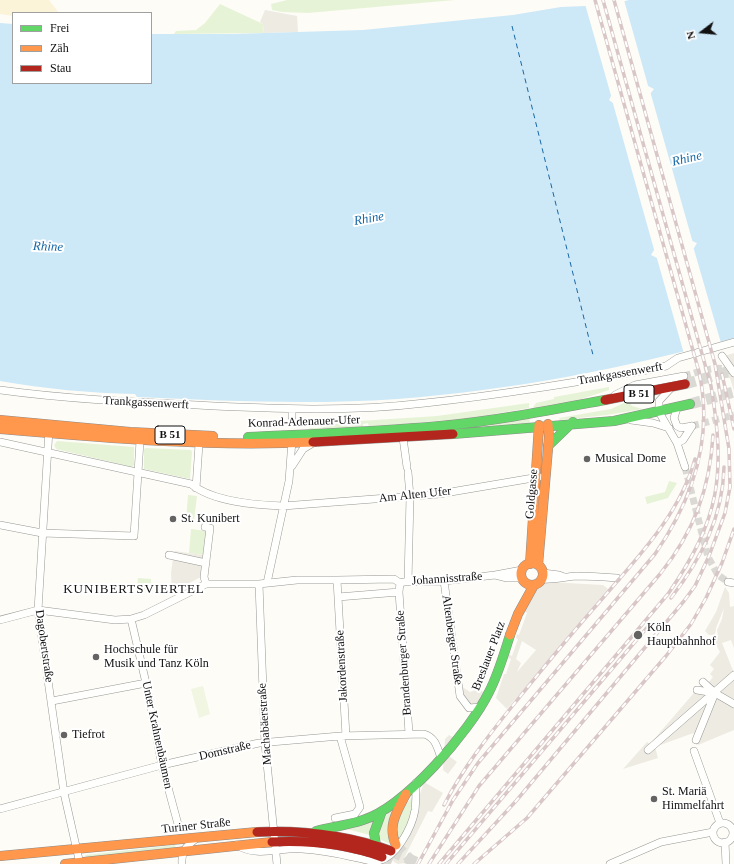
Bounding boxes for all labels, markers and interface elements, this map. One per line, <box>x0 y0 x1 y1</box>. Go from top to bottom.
legend <box>12 12 152 84</box>
north arrow <box>682 12 722 52</box>
text: Frei <box>50 21 69 35</box>
text: N <box>684 30 697 41</box>
text: Zäh <box>50 41 69 55</box>
text: Stau <box>50 61 71 75</box>
water label: Rhine <box>670 148 704 170</box>
water label: Rhine <box>353 209 385 229</box>
water label: Rhine <box>33 239 63 255</box>
street label: Trankgassenwerft <box>577 359 663 389</box>
road number: B 51 <box>624 385 654 403</box>
street label: Trankgassenwerft <box>103 394 189 412</box>
street label: Konrad-Adenauer-Ufer <box>248 413 360 431</box>
road number: B 51 <box>155 426 185 444</box>
place label: Musical Dome <box>595 452 666 466</box>
marker: Musical Dome <box>582 454 592 464</box>
street label: Goldgasse <box>523 468 541 520</box>
street label: Am Alten Ufer <box>378 484 452 506</box>
place label: St. Kunibert <box>181 512 240 526</box>
marker: St. Kunibert <box>168 514 178 524</box>
street label: Johannisstraße <box>411 569 483 589</box>
district label: KUNIBERTSVIERTEL <box>63 582 205 598</box>
street label: Altenberger Straße <box>439 594 465 686</box>
street label: Dagobertstraße <box>32 609 56 683</box>
street label: Brandenburger Straße <box>393 610 415 716</box>
street label: Breslauer Platz <box>469 619 509 693</box>
place label: Köln Hauptbahnhof <box>647 621 716 649</box>
marker: Köln Hauptbahnhof <box>632 629 644 641</box>
street label: Jakordenstraße <box>333 630 351 702</box>
place label: Hochschule für Musik und Tanz Köln <box>104 643 209 671</box>
marker: Hochschule für Musik und Tanz Köln <box>91 652 101 662</box>
street label: Unter Krahnenbäumen <box>139 680 175 790</box>
street label: Machabäerstraße <box>255 683 275 765</box>
place label: Tiefrot <box>72 728 105 742</box>
marker: Tiefrot <box>59 730 69 740</box>
street label: Domstraße <box>198 738 252 764</box>
place label: St. Mariä Himmelfahrt <box>662 785 724 813</box>
marker: St. Mariä Himmelfahrt <box>649 794 659 804</box>
street label: Turiner Straße <box>161 815 231 837</box>

